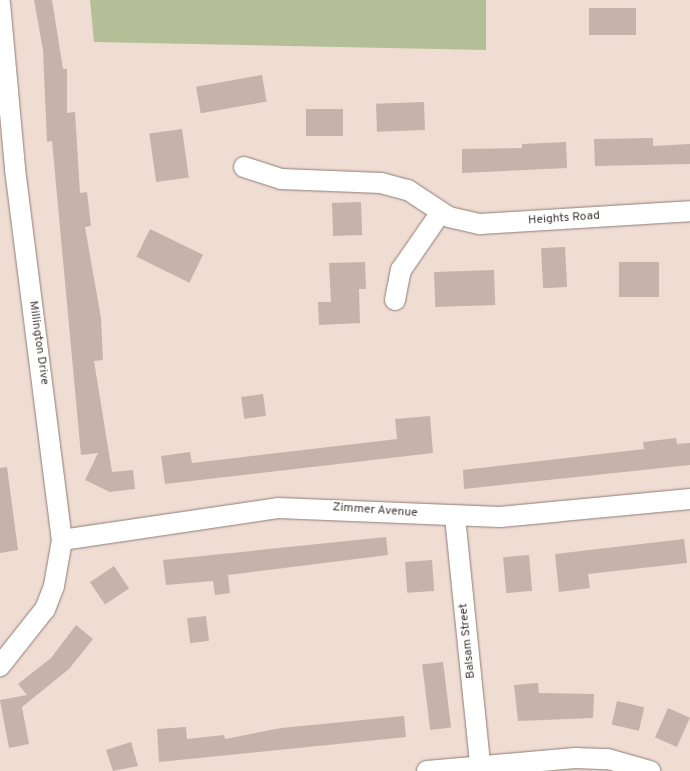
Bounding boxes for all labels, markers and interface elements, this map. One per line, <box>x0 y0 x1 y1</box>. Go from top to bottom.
street label: Heights Road <box>528 209 600 229</box>
street label: Millington Drive <box>25 300 51 386</box>
street label: Zimmer Avenue <box>332 501 418 521</box>
street label: Balsam Street <box>457 603 479 679</box>

